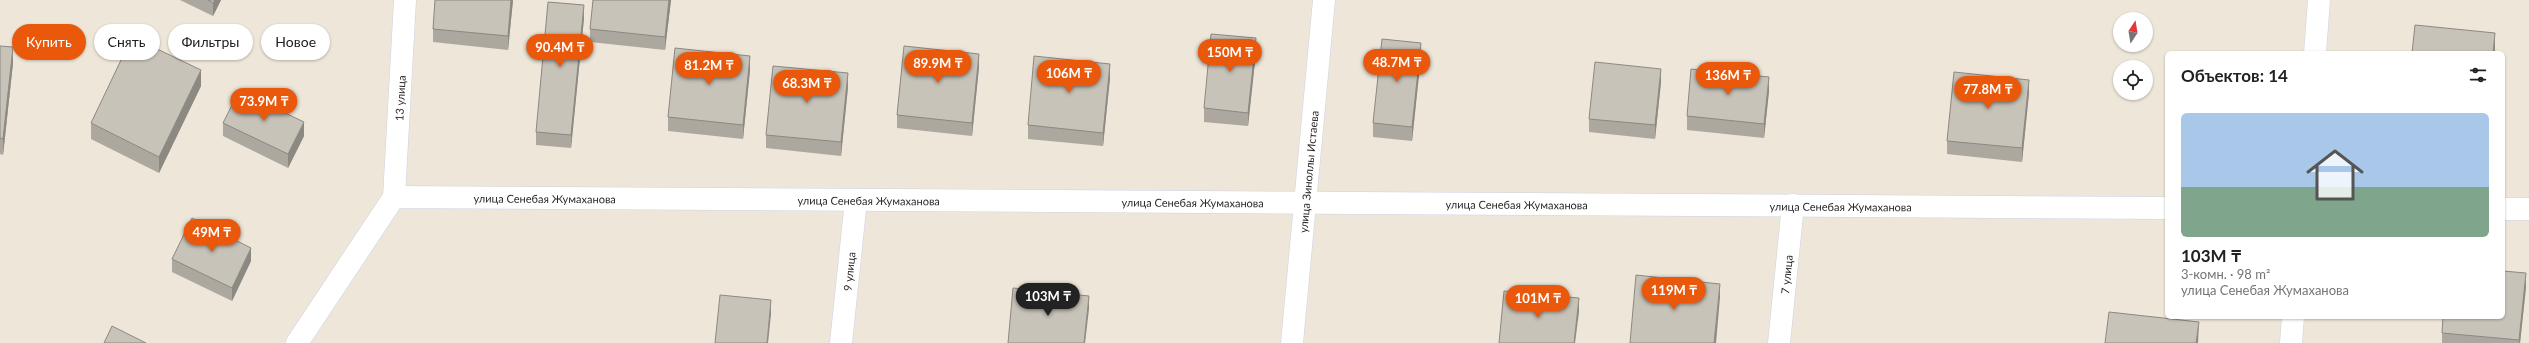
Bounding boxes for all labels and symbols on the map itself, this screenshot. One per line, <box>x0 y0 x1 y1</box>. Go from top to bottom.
north arrow <box>2113 12 2153 52</box>
pin: 90.4M ₸ <box>523 34 597 68</box>
pin: 150M ₸ <box>1197 39 1263 73</box>
pin: 48.7M ₸ <box>1360 49 1434 83</box>
pin: 89.9M ₸ <box>901 50 975 84</box>
pin: 81.2M ₸ <box>672 52 746 86</box>
pin: 106M ₸ <box>1036 60 1102 94</box>
pin: 136M ₸ <box>1695 62 1761 96</box>
pin: 68.3M ₸ <box>770 70 844 104</box>
street label: 13 улица <box>392 75 407 121</box>
pin: 77.8M ₸ <box>1951 76 2025 110</box>
pin: 73.9M ₸ <box>227 88 301 122</box>
street label: улица Зиноллы Истаева <box>1296 110 1320 233</box>
street label: улица Сенебая Жумаханова <box>474 191 616 205</box>
street label: улица Сенебая Жумаханова <box>798 193 940 207</box>
street label: улица Сенебая Жумаханова <box>1122 195 1264 209</box>
street label: улица Сенебая Жумаханова <box>1446 197 1588 211</box>
street label: улица Сенебая Жумаханова <box>1770 199 1912 213</box>
pin: 49M ₸ <box>184 219 240 253</box>
street label: 9 улица <box>840 251 857 292</box>
street label: 7 улица <box>1778 254 1794 295</box>
pin: 119M ₸ <box>1641 277 1707 311</box>
pin: 103M ₸ <box>1015 283 1081 317</box>
pin: 101M ₸ <box>1505 285 1571 319</box>

